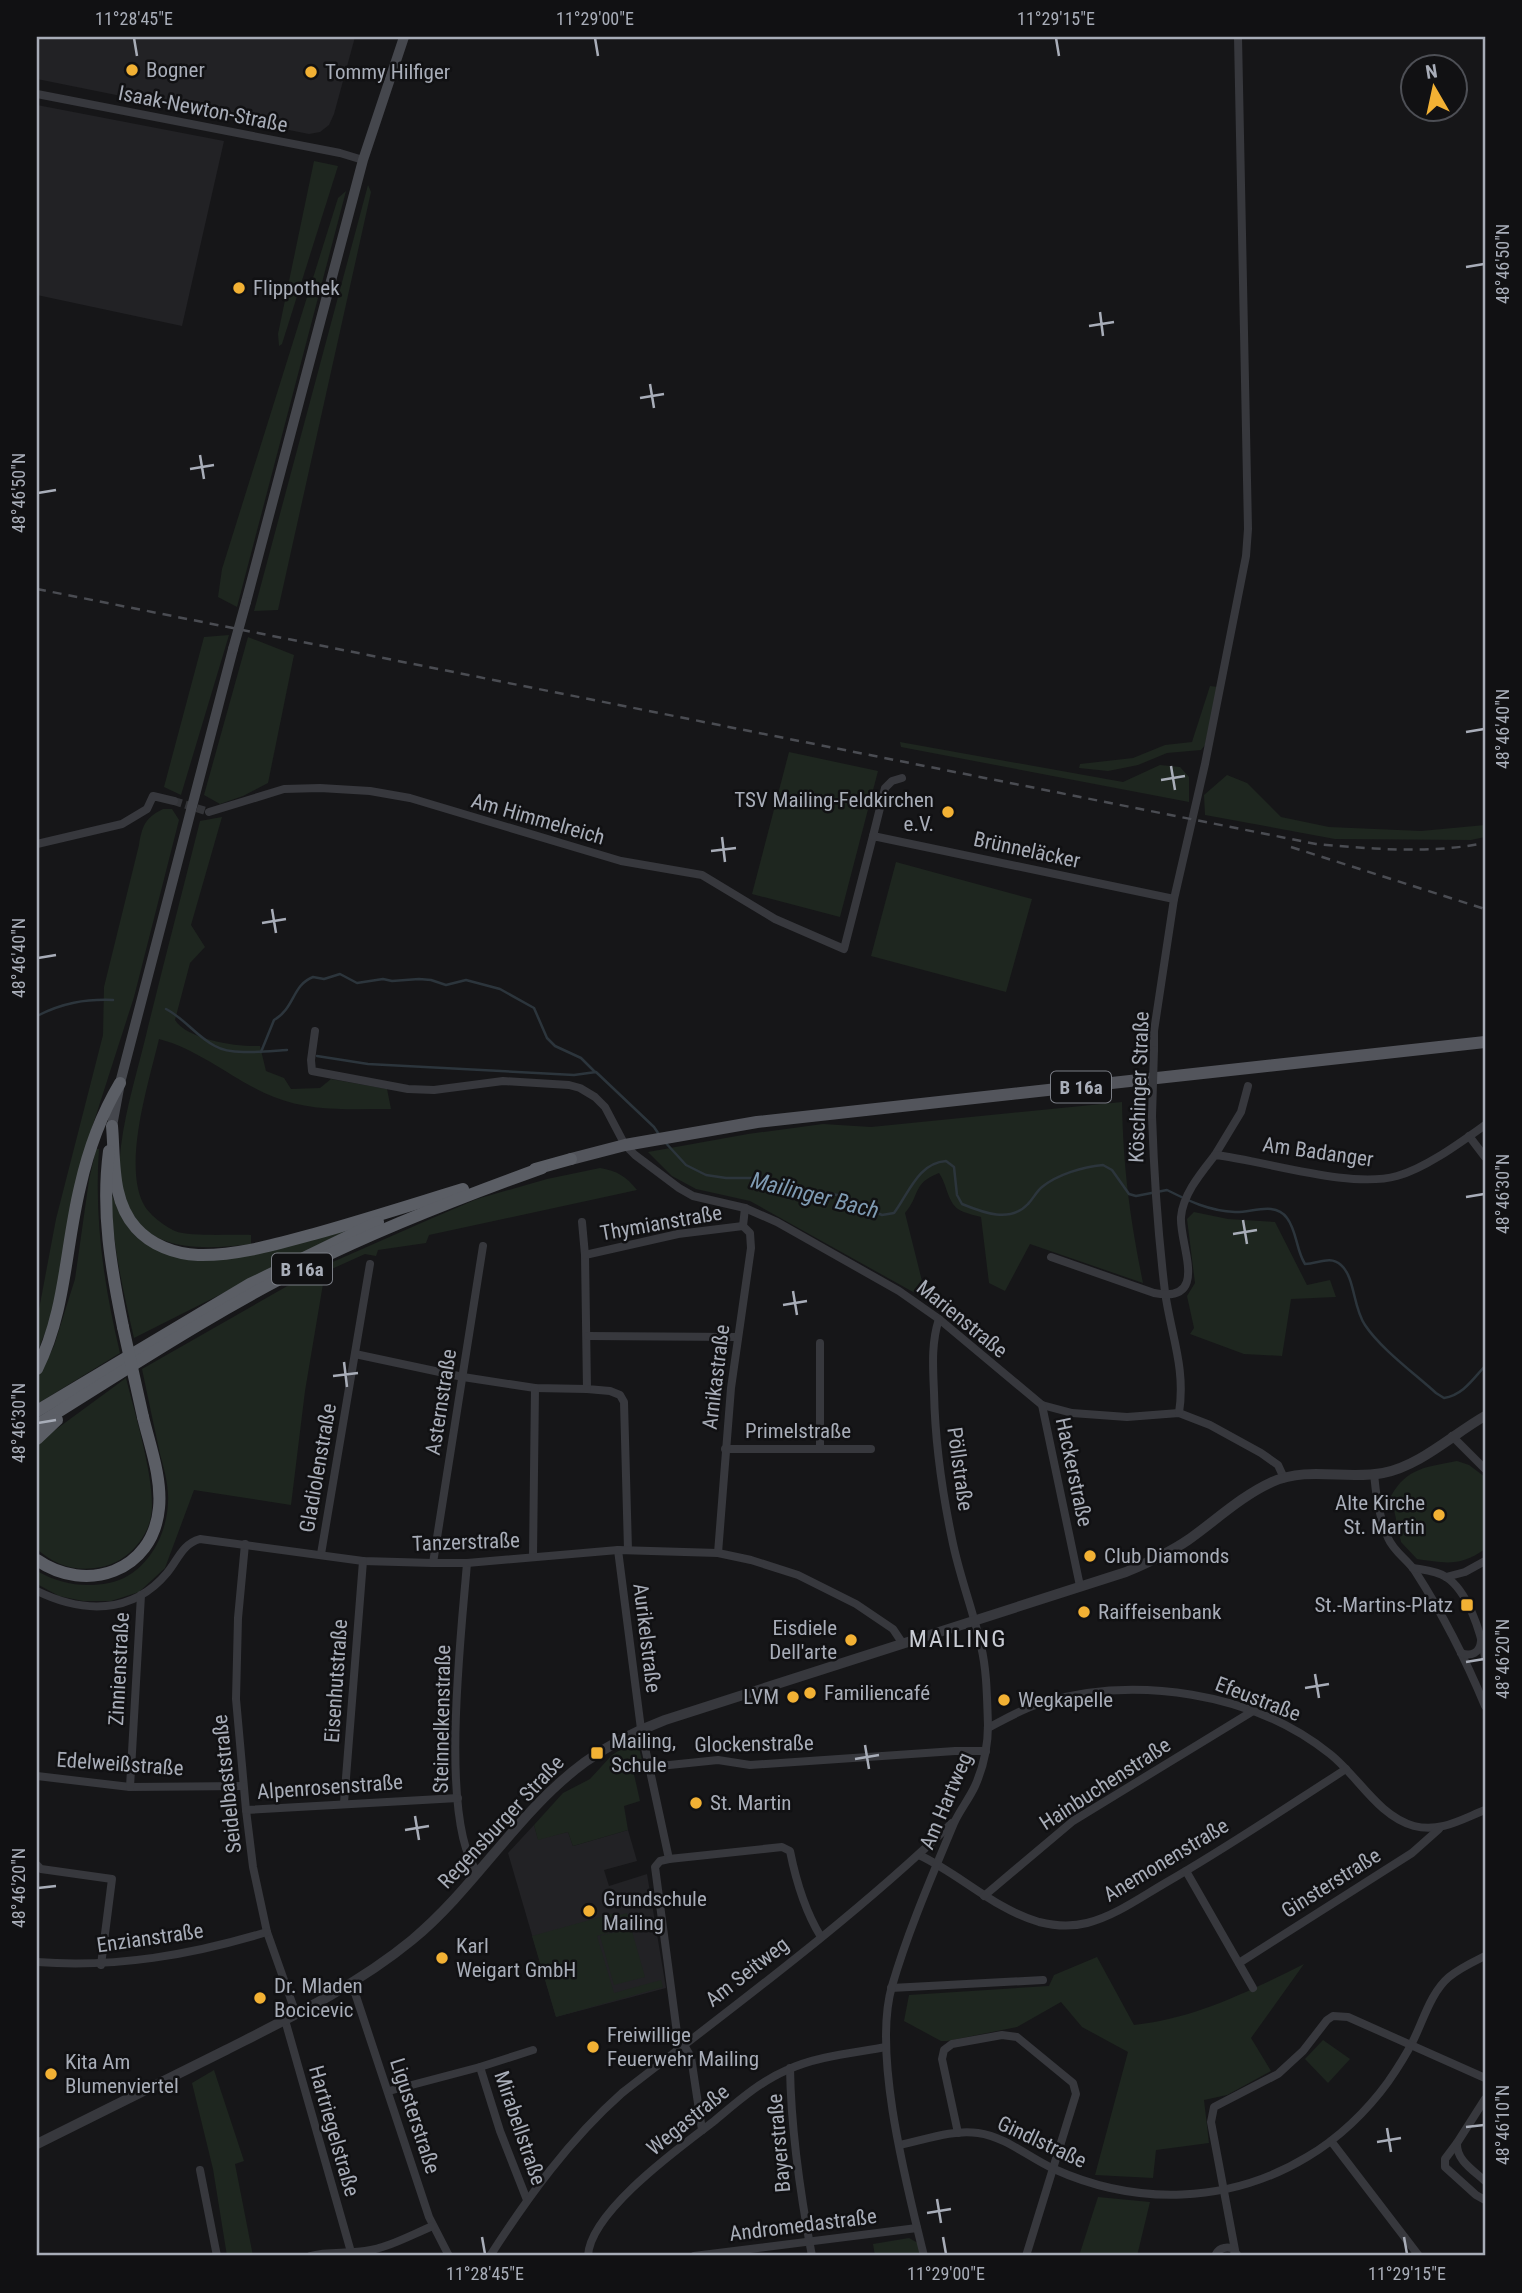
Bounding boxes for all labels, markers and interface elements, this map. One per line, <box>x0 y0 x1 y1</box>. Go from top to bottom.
text: 11°28'45"E <box>95 8 173 29</box>
text: 11°29'00"E <box>556 8 634 29</box>
text: 11°29'15"E <box>1017 8 1095 29</box>
north arrow <box>1400 52 1470 122</box>
place label: Bogner <box>146 58 205 82</box>
text: N <box>1424 59 1439 84</box>
place label: Tommy Hilfiger <box>325 60 450 84</box>
marker: Bogner <box>124 62 140 78</box>
marker: Tommy Hilfiger <box>303 64 319 80</box>
street label: Isaak-Newton-Straße <box>116 81 290 137</box>
text: 48°46'50"N <box>1492 224 1513 304</box>
place label: Flippothek <box>253 276 340 300</box>
marker: Flippothek <box>231 280 247 296</box>
text: 48°46'50"N <box>8 453 29 533</box>
text: 48°46'40"N <box>1492 689 1513 769</box>
place label: TSV Mailing-Feldkirchen e.V. <box>734 788 934 836</box>
street label: Am Himmelreich <box>469 789 607 849</box>
marker: TSV Mailing-Feldkirchen e.V. <box>940 804 956 820</box>
street label: Brünneläcker <box>972 827 1082 873</box>
text: 48°46'40"N <box>8 918 29 998</box>
street label: Köschinger Straße <box>1124 1011 1154 1163</box>
road number: B 16a <box>1051 1072 1111 1102</box>
street label: Am Badanger <box>1261 1132 1375 1172</box>
text: 48°46'30"N <box>1492 1154 1513 1234</box>
water label: Mailinger Bach <box>748 1167 882 1224</box>
street label: Thymianstraße <box>598 1200 724 1246</box>
road number: B 16a <box>272 1254 332 1284</box>
street label: Marienstraße <box>912 1275 1012 1363</box>
street label: Arnikastraße <box>698 1323 734 1431</box>
street label: Asternstraße <box>421 1347 461 1457</box>
text: 48°46'30"N <box>8 1383 29 1463</box>
street label: Gladiolenstraße <box>295 1401 341 1534</box>
street label: Hackerstraße <box>1051 1415 1097 1529</box>
street label: Primelstraße <box>745 1419 851 1443</box>
street label: Pöllstraße <box>942 1426 978 1513</box>
place label: Alte Kirche St. Martin <box>1335 1491 1425 1539</box>
marker: Alte Kirche St. Martin <box>1431 1507 1447 1523</box>
street label: Tanzerstraße <box>412 1528 521 1556</box>
place label: Club Diamonds <box>1104 1544 1229 1568</box>
marker: Club Diamonds <box>1082 1548 1098 1564</box>
street label: Aurikelstraße <box>628 1582 666 1694</box>
place label: St.-Martins-Platz <box>1314 1593 1453 1617</box>
marker: St.-Martins-Platz <box>1459 1597 1475 1613</box>
place label: Raiffeisenbank <box>1098 1600 1222 1624</box>
marker: Raiffeisenbank <box>1076 1604 1092 1620</box>
street label: Zinnienstraße <box>104 1611 134 1726</box>
place label: Eisdiele Dell'arte <box>769 1616 837 1664</box>
street label: Eisenhutstraße <box>320 1618 352 1744</box>
text: 48°46'20"N <box>1492 1619 1513 1699</box>
district label: MAILING <box>909 1625 1007 1653</box>
marker: Eisdiele Dell'arte <box>843 1632 859 1648</box>
street label: Steinnelkenstraße <box>429 1644 455 1794</box>
street label: Efeustraße <box>1212 1672 1304 1726</box>
place label: Familiencafé <box>824 1681 930 1705</box>
place label: LVM <box>743 1685 779 1709</box>
marker: Familiencafé <box>802 1685 818 1701</box>
place label: Wegkapelle <box>1018 1688 1113 1712</box>
marker: LVM <box>785 1689 801 1705</box>
marker: Wegkapelle <box>996 1692 1012 1708</box>
street label: Seidelbaststraße <box>208 1713 246 1855</box>
place label: Mailing, Schule <box>611 1729 676 1777</box>
street label: Glockenstraße <box>694 1731 814 1757</box>
street label: Hainbuchenstraße <box>1035 1733 1175 1835</box>
marker: Mailing, Schule <box>589 1745 605 1761</box>
street label: Edelweißstraße <box>56 1748 184 1780</box>
street label: Am Hartweg <box>915 1749 977 1853</box>
street label: Regensburger Straße <box>433 1750 569 1893</box>
street label: Alpenrosenstraße <box>256 1770 404 1804</box>
place label: St. Martin <box>710 1791 792 1815</box>
marker: St. Martin <box>688 1795 704 1811</box>
street label: Anemonenstraße <box>1099 1813 1233 1907</box>
street label: Ginsterstraße <box>1277 1843 1385 1923</box>
text: 48°46'20"N <box>8 1848 29 1928</box>
place label: Grundschule Mailing <box>603 1887 707 1935</box>
marker: Grundschule Mailing <box>581 1903 597 1919</box>
street label: Enzianstraße <box>95 1919 205 1957</box>
street label: Am Seitweg <box>701 1932 793 2012</box>
place label: Karl Weigart GmbH <box>456 1934 576 1982</box>
marker: Karl Weigart GmbH <box>434 1950 450 1966</box>
place label: Dr. Mladen Bocicevic <box>274 1974 363 2022</box>
marker: Dr. Mladen Bocicevic <box>252 1990 268 2006</box>
place label: Freiwillige Feuerwehr Mailing <box>607 2023 759 2071</box>
marker: Freiwillige Feuerwehr Mailing <box>585 2039 601 2055</box>
place label: Kita Am Blumenviertel <box>65 2050 179 2098</box>
street label: Ligusterstraße <box>385 2055 445 2177</box>
street label: Hartriegelstraße <box>304 2063 364 2199</box>
marker: Kita Am Blumenviertel <box>43 2066 59 2082</box>
street label: Mirabellstraße <box>489 2068 551 2188</box>
street label: Wegastraße <box>642 2080 734 2160</box>
text: 48°46'10"N <box>1492 2085 1513 2165</box>
street label: Bayerstraße <box>763 2093 795 2193</box>
street label: Gindlstraße <box>994 2111 1090 2173</box>
street label: Andromedastraße <box>728 2204 878 2246</box>
text: 11°28'45"E <box>446 2263 524 2284</box>
text: 11°29'00"E <box>907 2263 985 2284</box>
text: 11°29'15"E <box>1368 2263 1446 2284</box>

